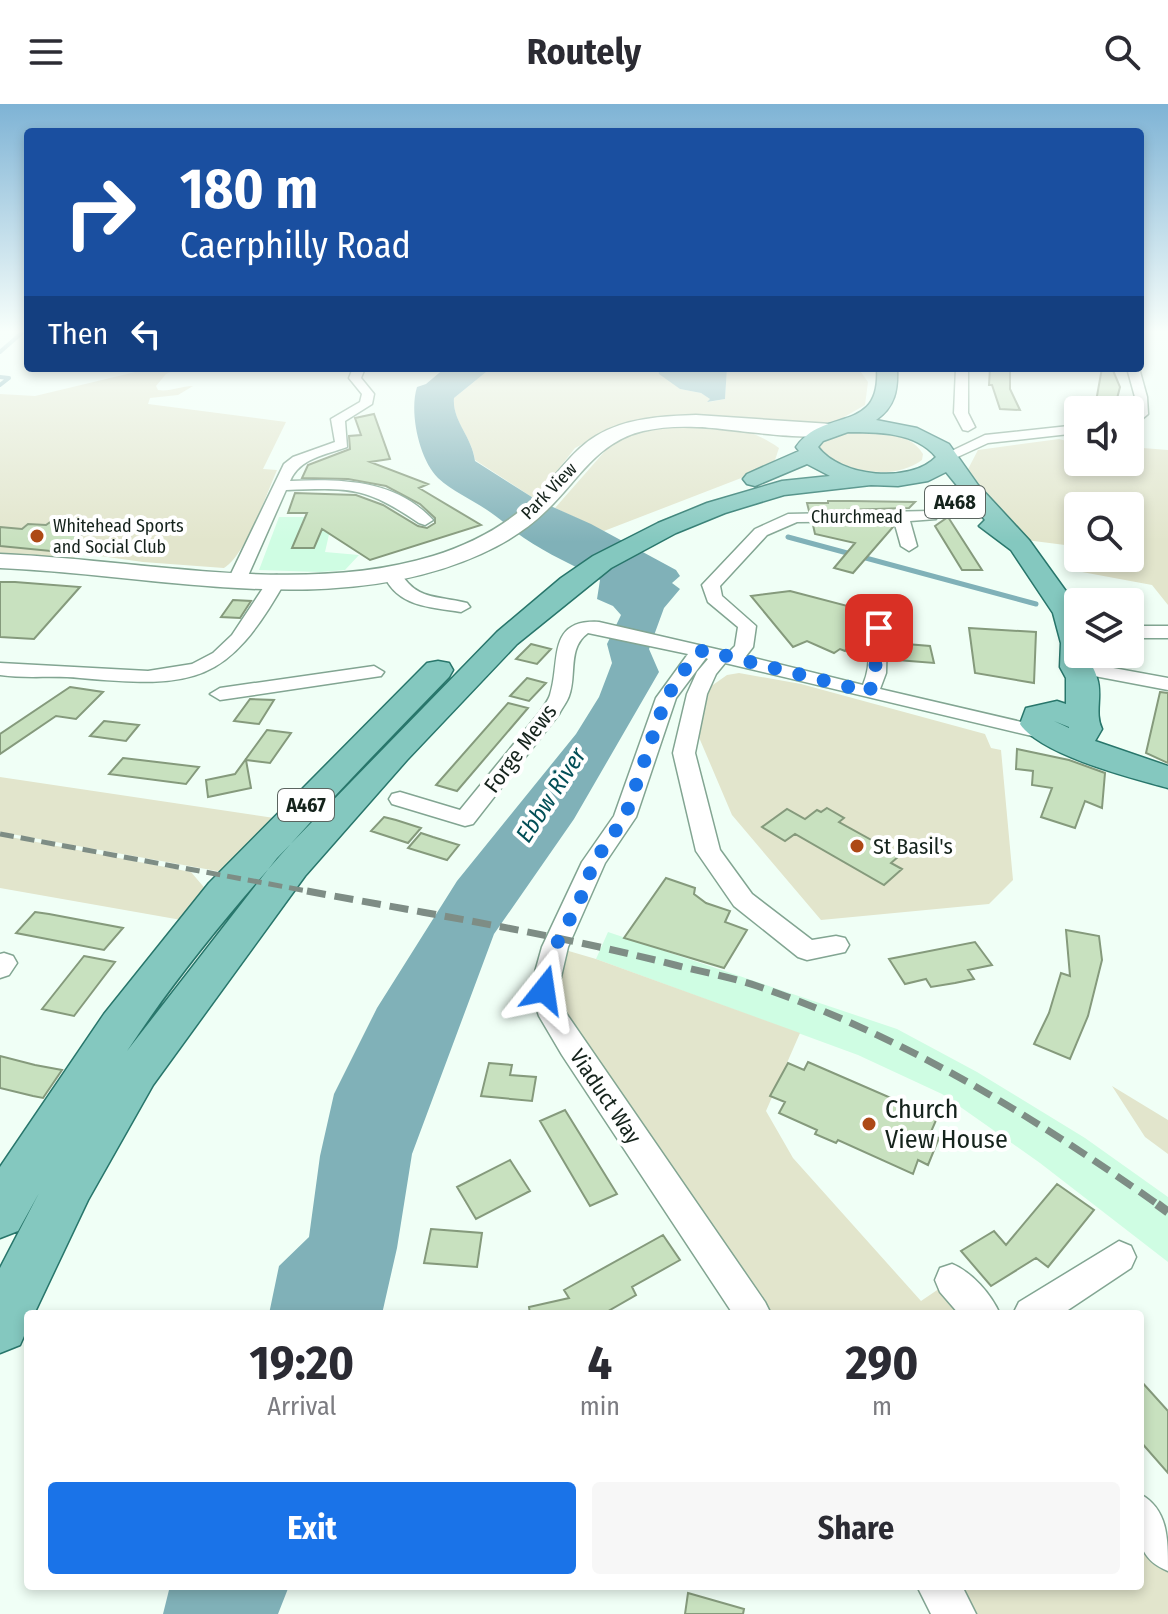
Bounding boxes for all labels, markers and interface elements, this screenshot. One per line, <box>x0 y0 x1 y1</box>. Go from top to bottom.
icon: menu <box>24 30 68 74</box>
text: Routely <box>527 30 641 74</box>
icon: search <box>1100 30 1144 74</box>
text: 180 m <box>180 156 318 223</box>
icon: right <box>48 160 152 264</box>
text: Caerphilly Road <box>180 224 411 268</box>
icon: left <box>124 312 168 356</box>
text: Then <box>48 316 108 352</box>
map controls <box>1064 396 1144 668</box>
button: sound <box>1064 396 1144 476</box>
street label: Park View <box>517 458 582 524</box>
road number: A468 <box>925 486 985 518</box>
button: search <box>1064 492 1144 572</box>
street label: Churchmead <box>811 506 903 528</box>
place label: Whitehead Sports and Social Club <box>53 515 184 558</box>
marker: Whitehead Sports and Social Club <box>28 527 46 545</box>
button: layers <box>1064 588 1144 668</box>
pin <box>845 594 913 662</box>
icon: arrive <box>857 606 901 650</box>
street label: Forge Mews <box>478 699 563 798</box>
water label: Ebbw River <box>510 742 592 848</box>
road number: A467 <box>278 789 334 821</box>
place label: St Basil's <box>873 833 953 860</box>
marker: St Basil's <box>848 837 866 855</box>
position arrow <box>502 948 586 1032</box>
street label: Viaduct Way <box>564 1044 647 1149</box>
place label: Church View House <box>885 1094 1008 1155</box>
marker: Church View House <box>860 1115 878 1133</box>
text: 19:20 <box>250 1334 354 1392</box>
text: 4 <box>587 1334 612 1392</box>
text: 290 <box>845 1334 918 1392</box>
text: Arrival <box>267 1391 336 1422</box>
text: min <box>580 1391 620 1422</box>
text: m <box>872 1391 892 1422</box>
button: Exit <box>48 1482 576 1574</box>
button: Share <box>592 1482 1120 1574</box>

